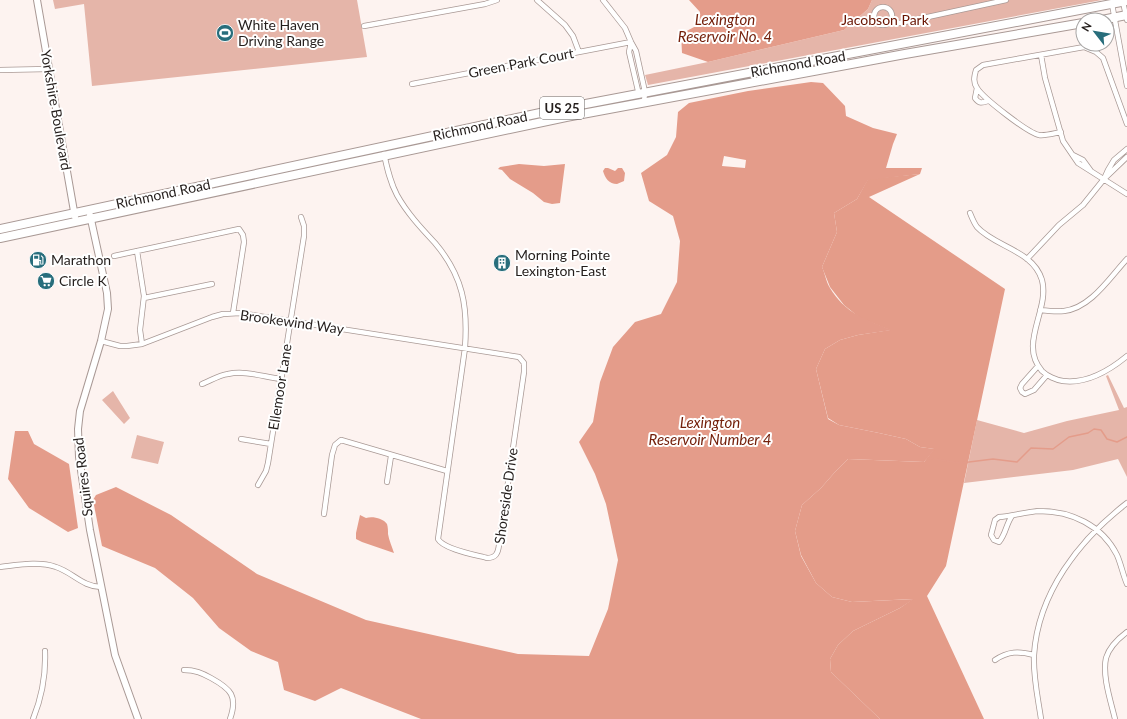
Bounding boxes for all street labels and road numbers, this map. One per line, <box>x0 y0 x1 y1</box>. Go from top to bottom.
street label: Green Park Court <box>467 44 575 81</box>
street label: Richmond Road <box>749 47 847 80</box>
street label: Yorkshire Boulevard <box>38 48 75 172</box>
road number: US 25 <box>540 97 584 119</box>
street label: Richmond Road <box>431 107 529 144</box>
street label: Richmond Road <box>114 175 212 212</box>
street label: Brookewind Way <box>239 306 346 337</box>
street label: Ellemoor Lane <box>264 343 295 431</box>
street label: Squires Road <box>69 437 96 518</box>
street label: Shoreside Drive <box>490 447 521 545</box>

